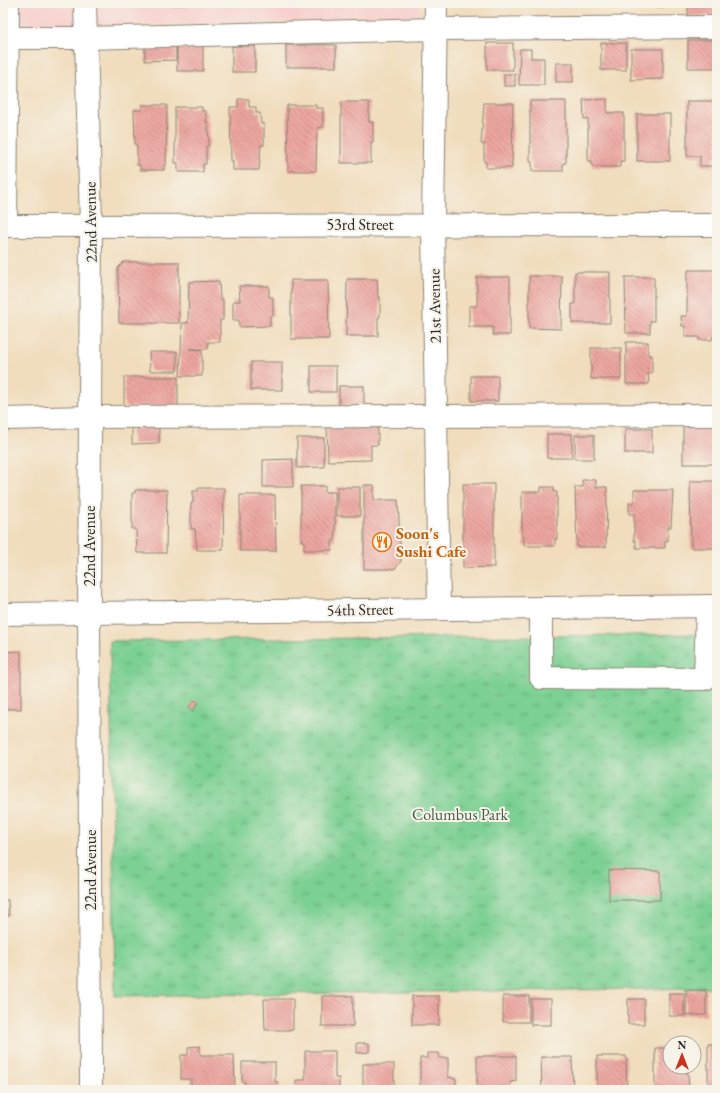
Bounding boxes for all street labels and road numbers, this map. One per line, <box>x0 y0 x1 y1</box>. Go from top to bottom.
street label: 22nd Avenue <box>79 181 102 263</box>
street label: 53rd Street <box>326 214 394 235</box>
street label: 21st Avenue <box>423 268 446 344</box>
street label: 22nd Avenue <box>79 505 100 587</box>
street label: 54th Street <box>326 598 394 621</box>
street label: 22nd Avenue <box>80 829 101 911</box>

